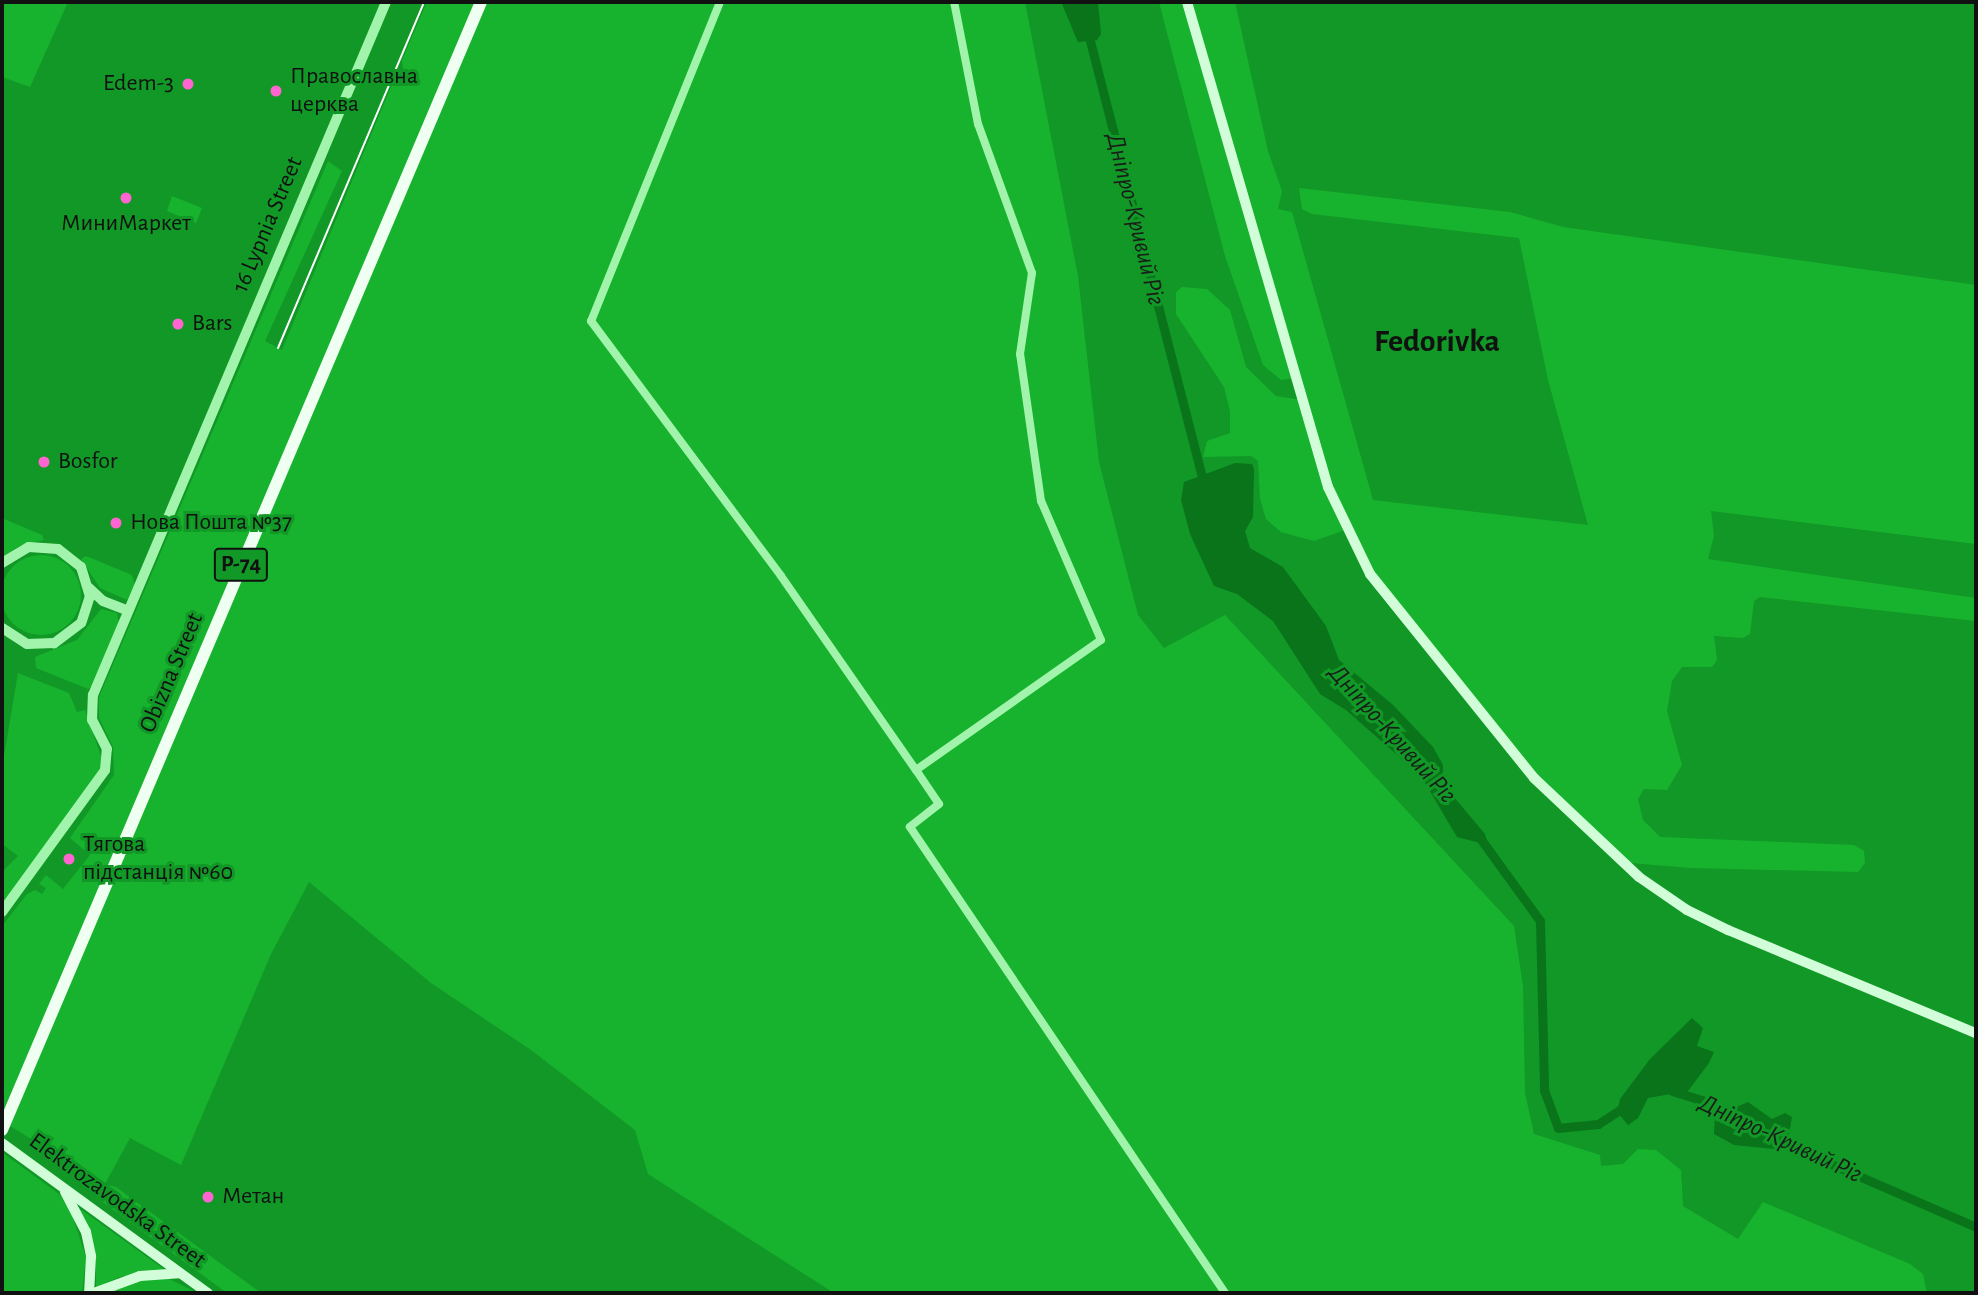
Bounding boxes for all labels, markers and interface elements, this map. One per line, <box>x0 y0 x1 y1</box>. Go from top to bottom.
place label: Православна церква <box>290 63 418 119</box>
place label: Edem-3 <box>103 70 174 98</box>
marker: Edem-3 <box>180 76 196 92</box>
marker: Православна церква <box>268 83 284 99</box>
water label: Дніпро-Кривий Ріг <box>1098 129 1172 309</box>
street label: 16 Lypnia Street <box>226 153 310 297</box>
marker: МиниМаркет <box>118 190 134 206</box>
place label: МиниМаркет <box>61 210 191 238</box>
place label: Bars <box>192 310 232 338</box>
marker: Bars <box>170 316 186 332</box>
district label: Fedorivka <box>1374 322 1500 360</box>
place label: Bosfor <box>58 448 117 476</box>
marker: Bosfor <box>36 454 52 470</box>
place label: Нова Пошта №37 <box>130 509 292 537</box>
marker: Нова Пошта №37 <box>108 515 124 531</box>
road number: Р-74 <box>213 545 269 584</box>
street label: Obizna Street <box>134 609 210 737</box>
water label: Дніпро-Кривий Ріг <box>1321 658 1463 810</box>
place label: Тягова підстанція №60 <box>83 831 233 887</box>
marker: Тягова підстанція №60 <box>61 851 77 867</box>
water label: Дніпро-Кривий Ріг <box>1693 1088 1867 1190</box>
street label: Elektrozavodska Street <box>23 1127 211 1275</box>
place label: Метан <box>222 1183 284 1211</box>
marker: Метан <box>200 1189 216 1205</box>

